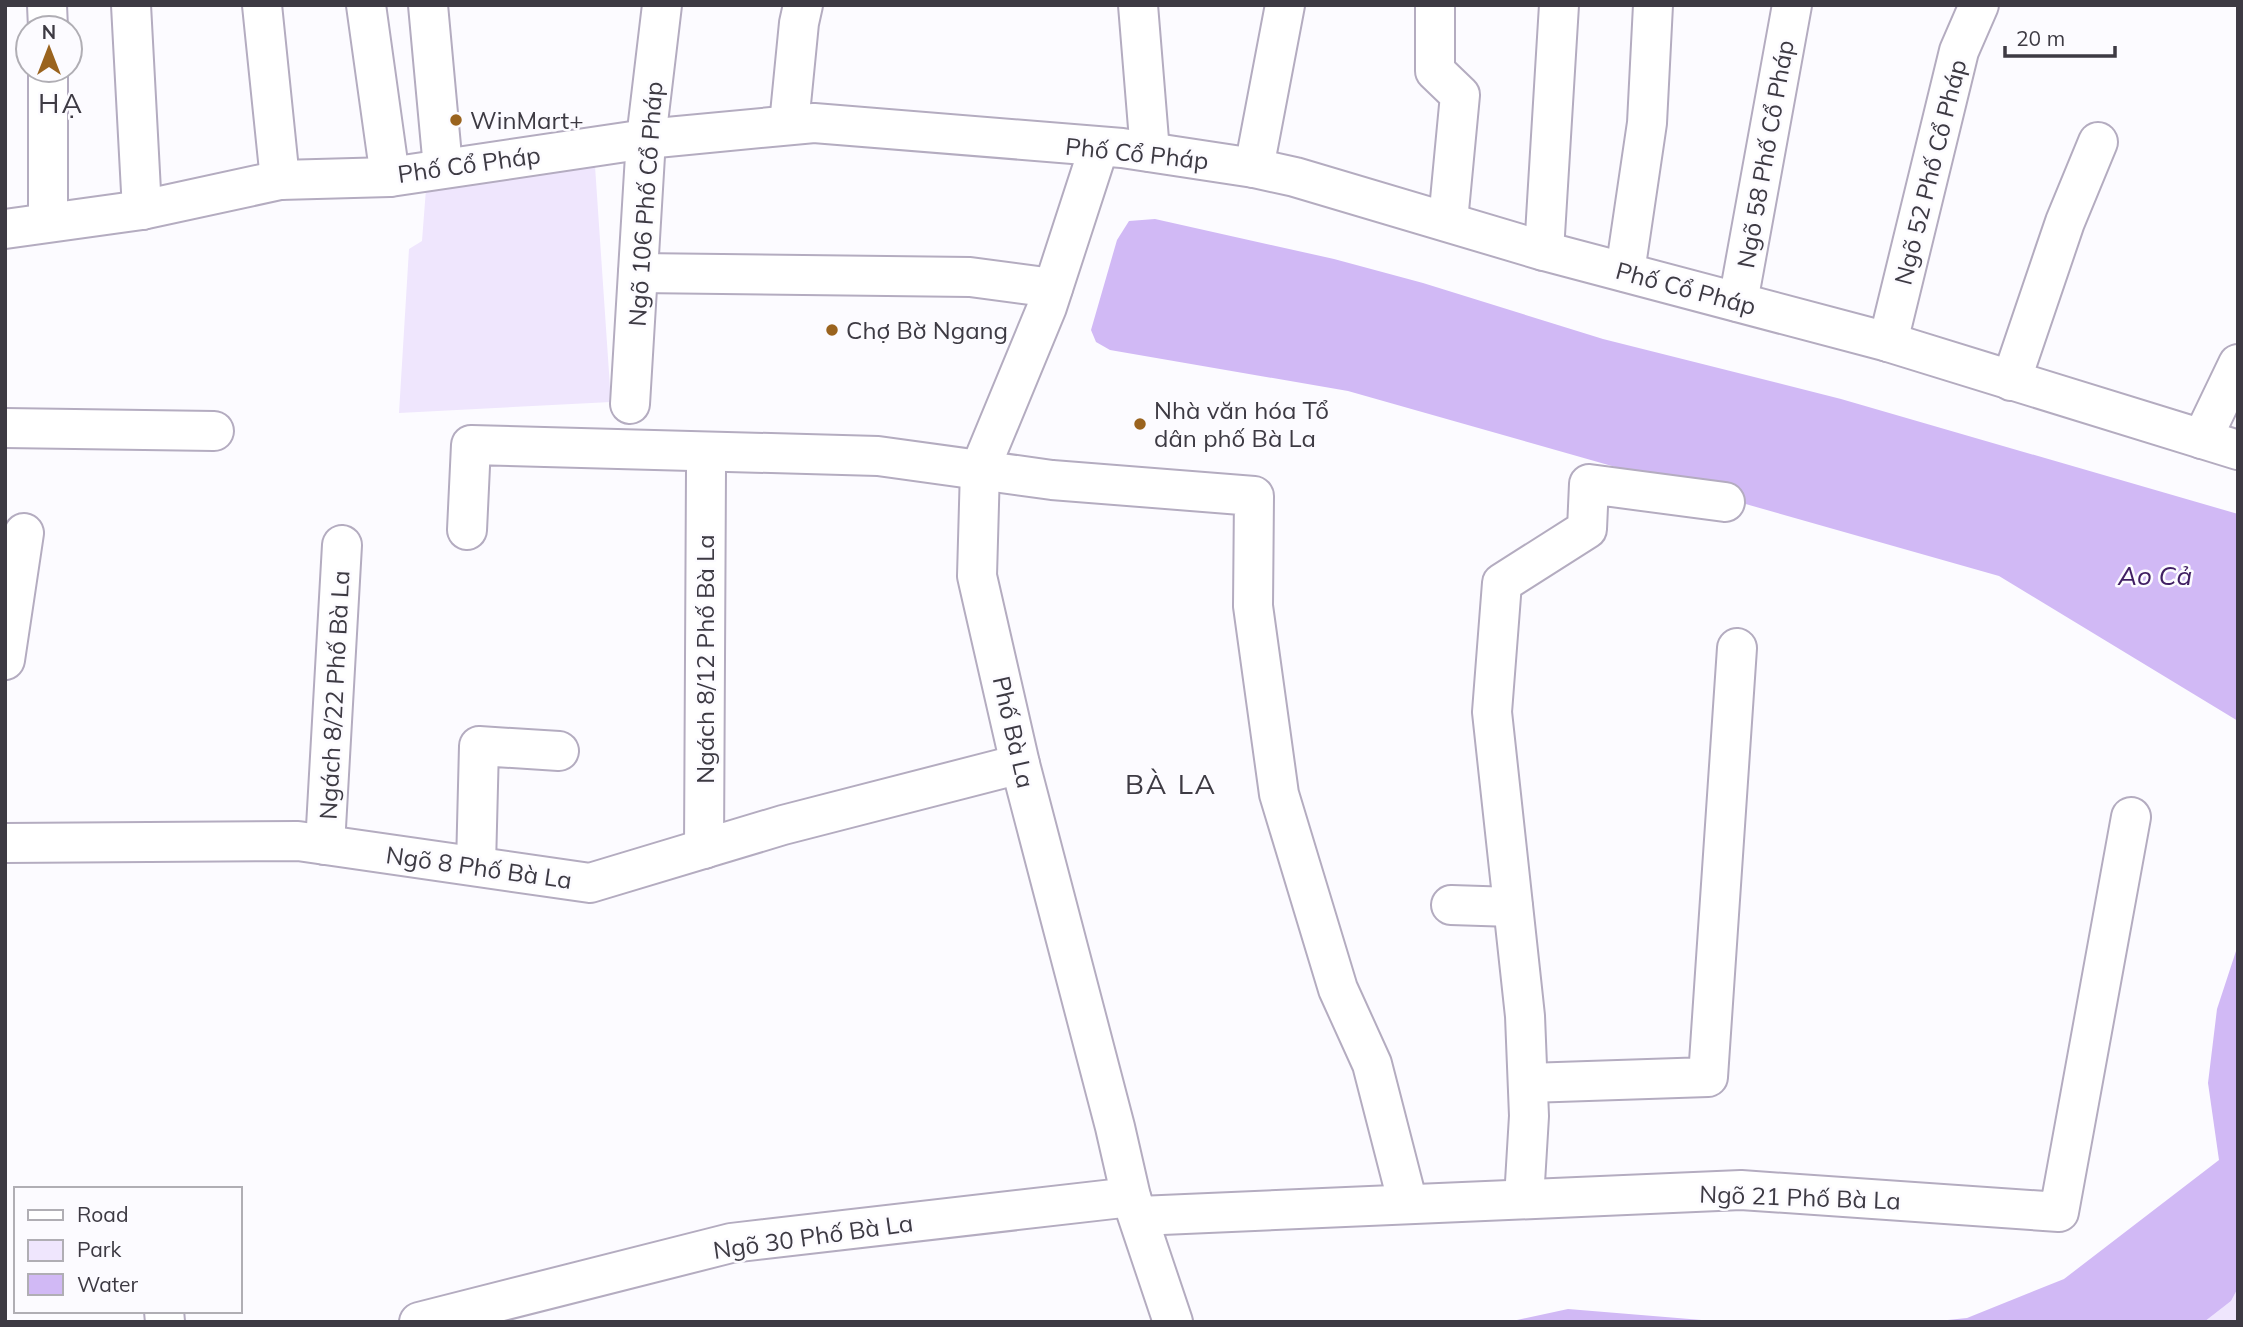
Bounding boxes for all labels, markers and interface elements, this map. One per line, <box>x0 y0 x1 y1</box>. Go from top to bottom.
north arrow <box>14 14 84 84</box>
scale bar <box>2005 14 2115 58</box>
text: N <box>42 20 56 44</box>
text: 20 m <box>2016 25 2065 51</box>
street label: Ngõ 58 Phố Cổ Pháp <box>1730 38 1800 270</box>
street label: Ngõ 52 Phố Cổ Pháp <box>1887 56 1973 288</box>
street label: Ngõ 106 Phố Cổ Pháp <box>621 80 669 328</box>
district label: HẠ <box>38 85 84 120</box>
place label: WinMart+ <box>470 105 584 135</box>
marker: WinMart+ <box>448 112 464 128</box>
street label: Phố Cổ Pháp <box>1064 131 1210 175</box>
street label: Phố Cổ Pháp <box>396 139 542 189</box>
street label: Phố Cổ Pháp <box>1613 255 1759 321</box>
place label: Chợ Bờ Ngang <box>846 315 1008 345</box>
marker: Chợ Bờ Ngang <box>824 322 840 338</box>
place label: Nhà văn hóa Tổ dân phố Bà La <box>1154 395 1329 453</box>
marker: Nhà văn hóa Tổ dân phố Bà La <box>1132 416 1148 432</box>
street label: Ngách 8/12 Phố Bà La <box>690 534 720 784</box>
water label: Ao Cả <box>2117 559 2192 592</box>
street label: Ngách 8/22 Phố Bà La <box>312 570 356 820</box>
street label: Phố Bà La <box>987 673 1041 791</box>
district label: BÀ LA <box>1125 766 1217 801</box>
street label: Ngõ 8 Phố Bà La <box>384 839 574 895</box>
street label: Ngõ 21 Phố Bà La <box>1699 1178 1901 1216</box>
legend <box>14 1187 242 1313</box>
text: Road <box>77 1201 128 1227</box>
street label: Ngõ 30 Phố Bà La <box>711 1207 915 1265</box>
text: Park <box>77 1236 121 1262</box>
text: Water <box>77 1271 138 1297</box>

